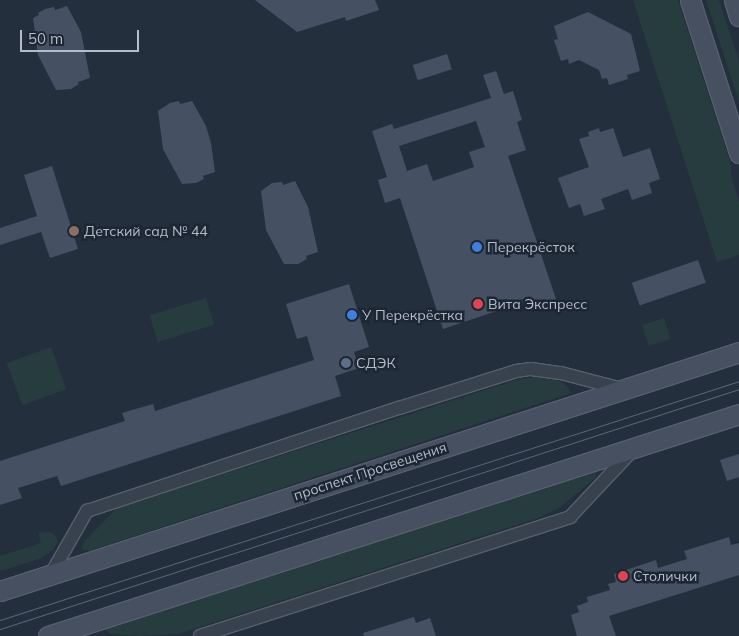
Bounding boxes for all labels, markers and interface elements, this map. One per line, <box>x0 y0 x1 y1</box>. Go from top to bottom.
scale bar <box>22 20 141 52</box>
text: 50 m <box>28 29 63 48</box>
place label: Детский сад № 44 <box>84 223 208 239</box>
marker: Детский сад № 44 <box>68 225 80 237</box>
place label: Перекрёсток <box>487 239 575 255</box>
marker: Перекрёсток <box>471 241 483 253</box>
place label: Вита Экспресс <box>488 296 587 312</box>
marker: Вита Экспресс <box>472 298 484 310</box>
place label: У Перекрёстка <box>362 307 463 323</box>
marker: У Перекрёстка <box>346 309 358 321</box>
place label: СДЭК <box>356 355 396 371</box>
marker: СДЭК <box>340 357 352 369</box>
street label: проспект Просвещения <box>291 438 449 504</box>
place label: Столички <box>633 568 697 584</box>
marker: Столички <box>617 570 629 582</box>

